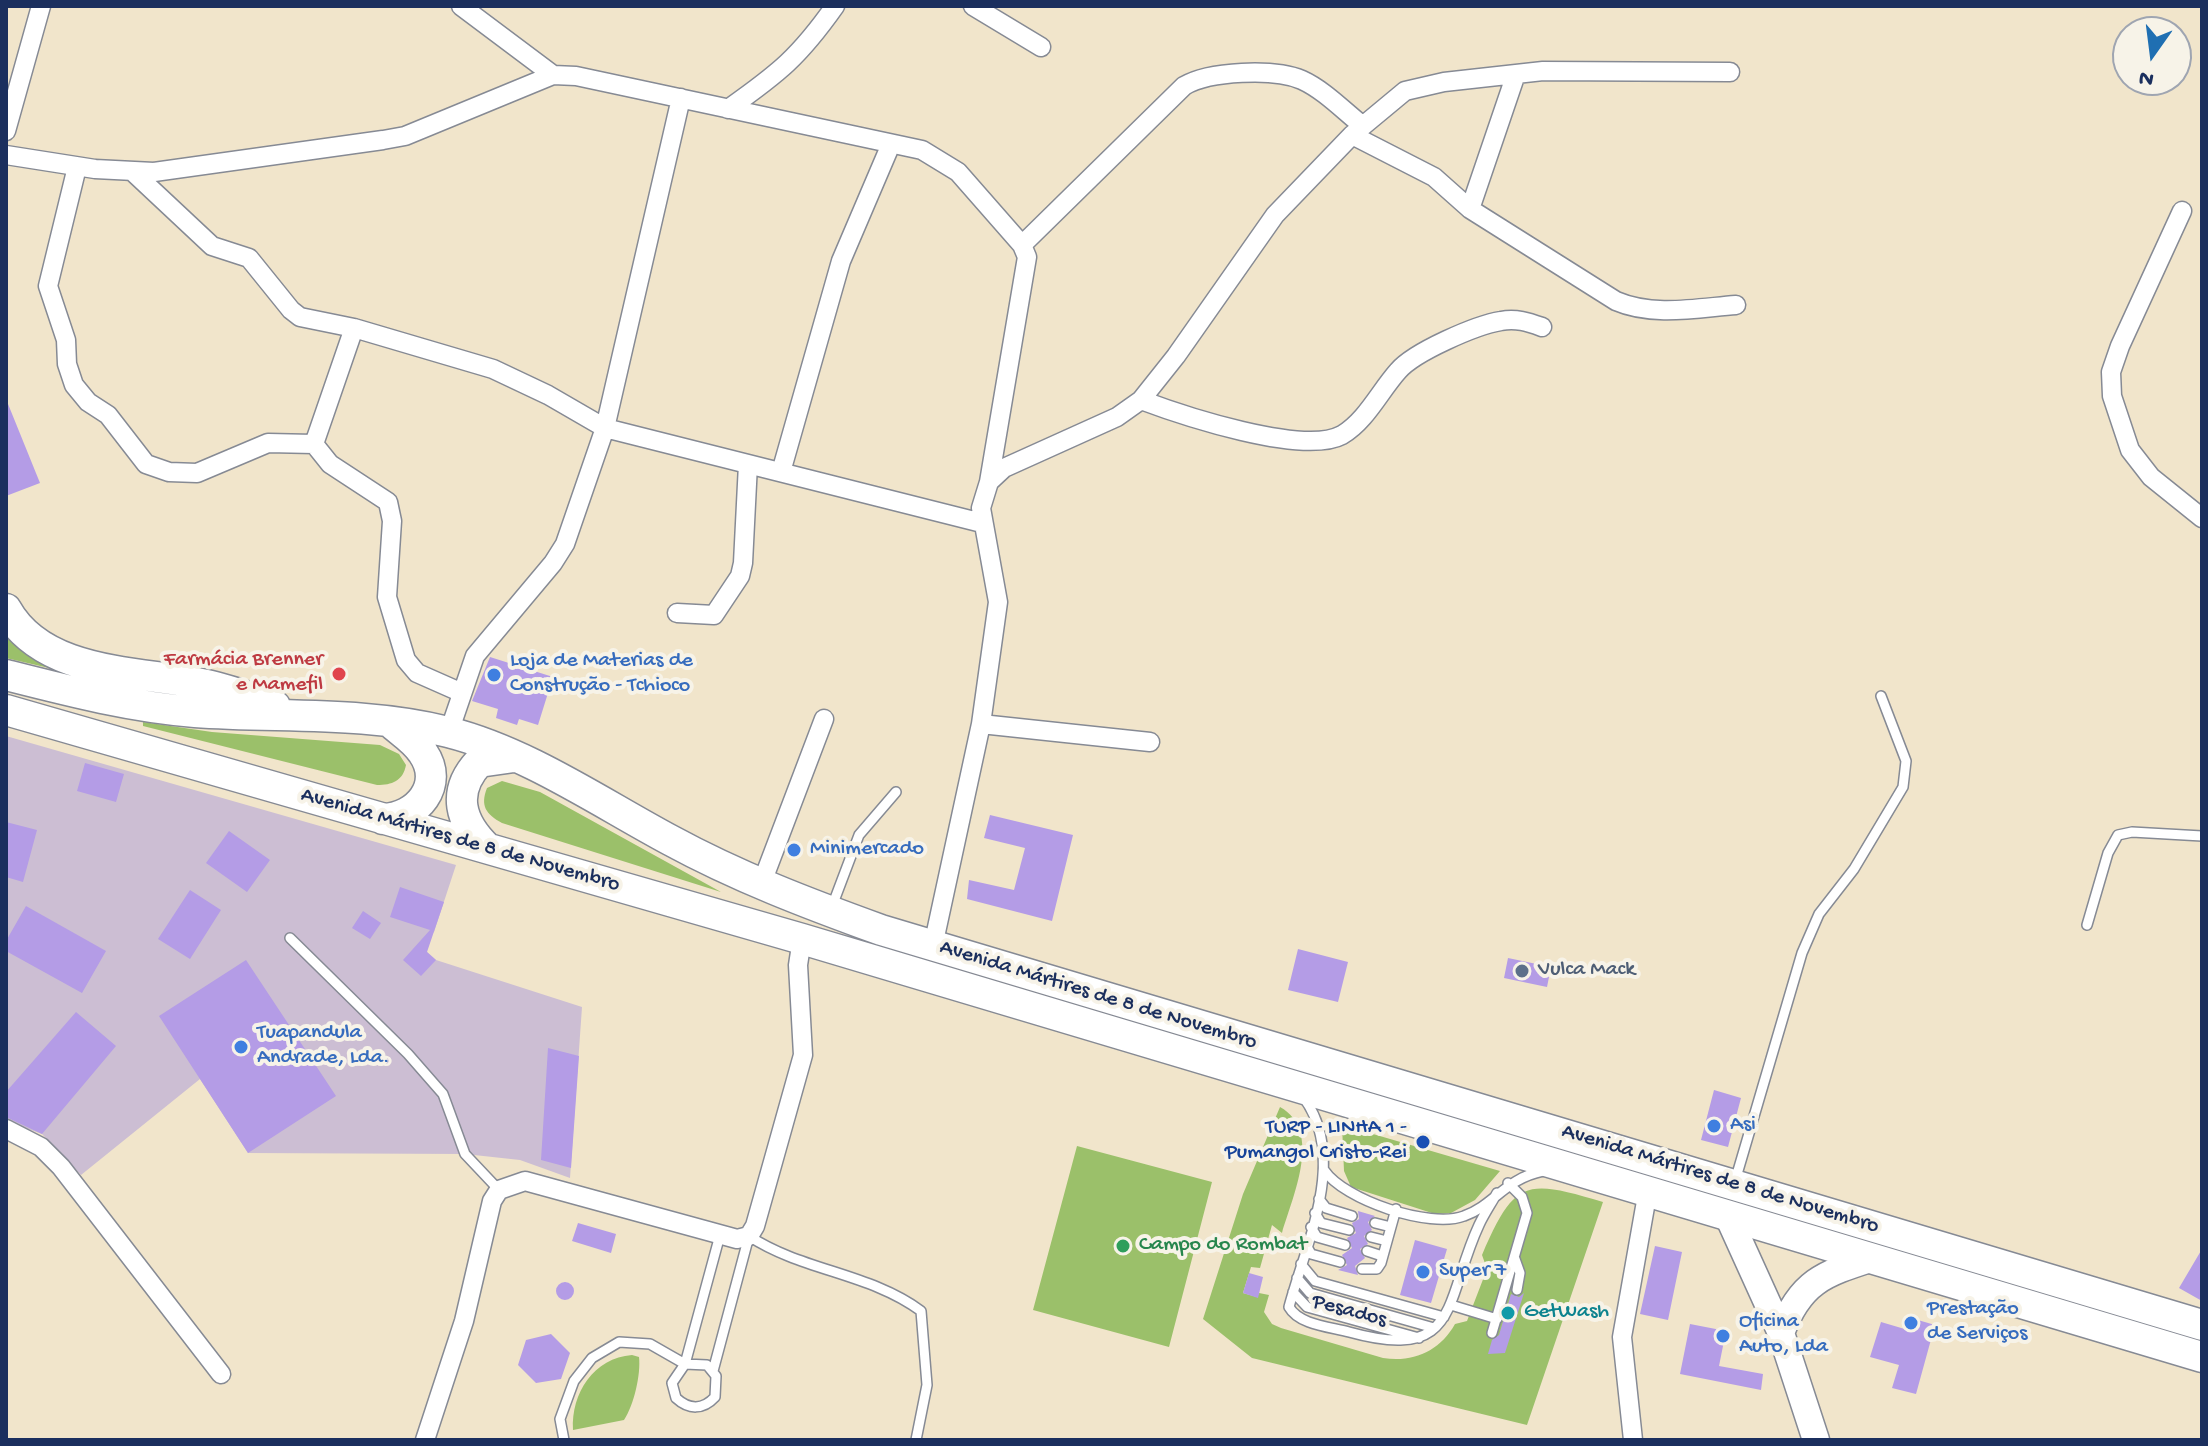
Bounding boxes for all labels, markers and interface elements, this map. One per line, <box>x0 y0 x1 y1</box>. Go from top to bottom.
north arrow <box>2112 16 2192 96</box>
text: N <box>2137 63 2157 92</box>
place label: Farmácia Brenner e Mamefil <box>164 648 323 700</box>
place label: Loja de Materias de Construção - Tchioco <box>510 649 693 700</box>
marker: Farmácia Brenner e Mamefil <box>330 665 348 683</box>
marker: Loja de Materias de Construção - Tchioco <box>485 666 503 684</box>
street label: Avenida Mártires de 8 de Novembro <box>298 783 622 899</box>
place label: Minimercado <box>810 837 924 863</box>
marker: Minimercado <box>785 841 803 859</box>
street label: Avenida Mártires de 8 de Novembro <box>936 935 1260 1057</box>
place label: Vulca Mack <box>1538 958 1635 984</box>
marker: Vulca Mack <box>1513 962 1531 980</box>
place label: Tuapandula Andrade, Lda. <box>257 1021 390 1072</box>
marker: Tuapandula Andrade, Lda. <box>232 1038 250 1056</box>
place label: Asi <box>1730 1113 1756 1139</box>
place label: TURP - LINHA 1 - Pumangol Cristo-Rei <box>1225 1116 1407 1168</box>
marker: Asi <box>1705 1117 1723 1135</box>
street label: Avenida Mártires de 8 de Novembro <box>1558 1119 1882 1241</box>
marker: TURP - LINHA 1 - Pumangol Cristo-Rei <box>1414 1133 1432 1151</box>
place label: Campo do Rombat <box>1139 1233 1307 1259</box>
marker: Campo do Rombat <box>1114 1237 1132 1255</box>
place label: Super 7 <box>1439 1259 1506 1285</box>
marker: Super 7 <box>1414 1263 1432 1281</box>
street label: Pesados <box>1309 1289 1389 1335</box>
place label: Prestação de Serviços <box>1927 1297 2027 1348</box>
place label: GetWash <box>1524 1300 1609 1326</box>
marker: GetWash <box>1499 1304 1517 1322</box>
place label: Oficina Auto, Lda <box>1739 1310 1828 1362</box>
marker: Prestação de Serviços <box>1902 1314 1920 1332</box>
marker: Oficina Auto, Lda <box>1714 1327 1732 1345</box>

